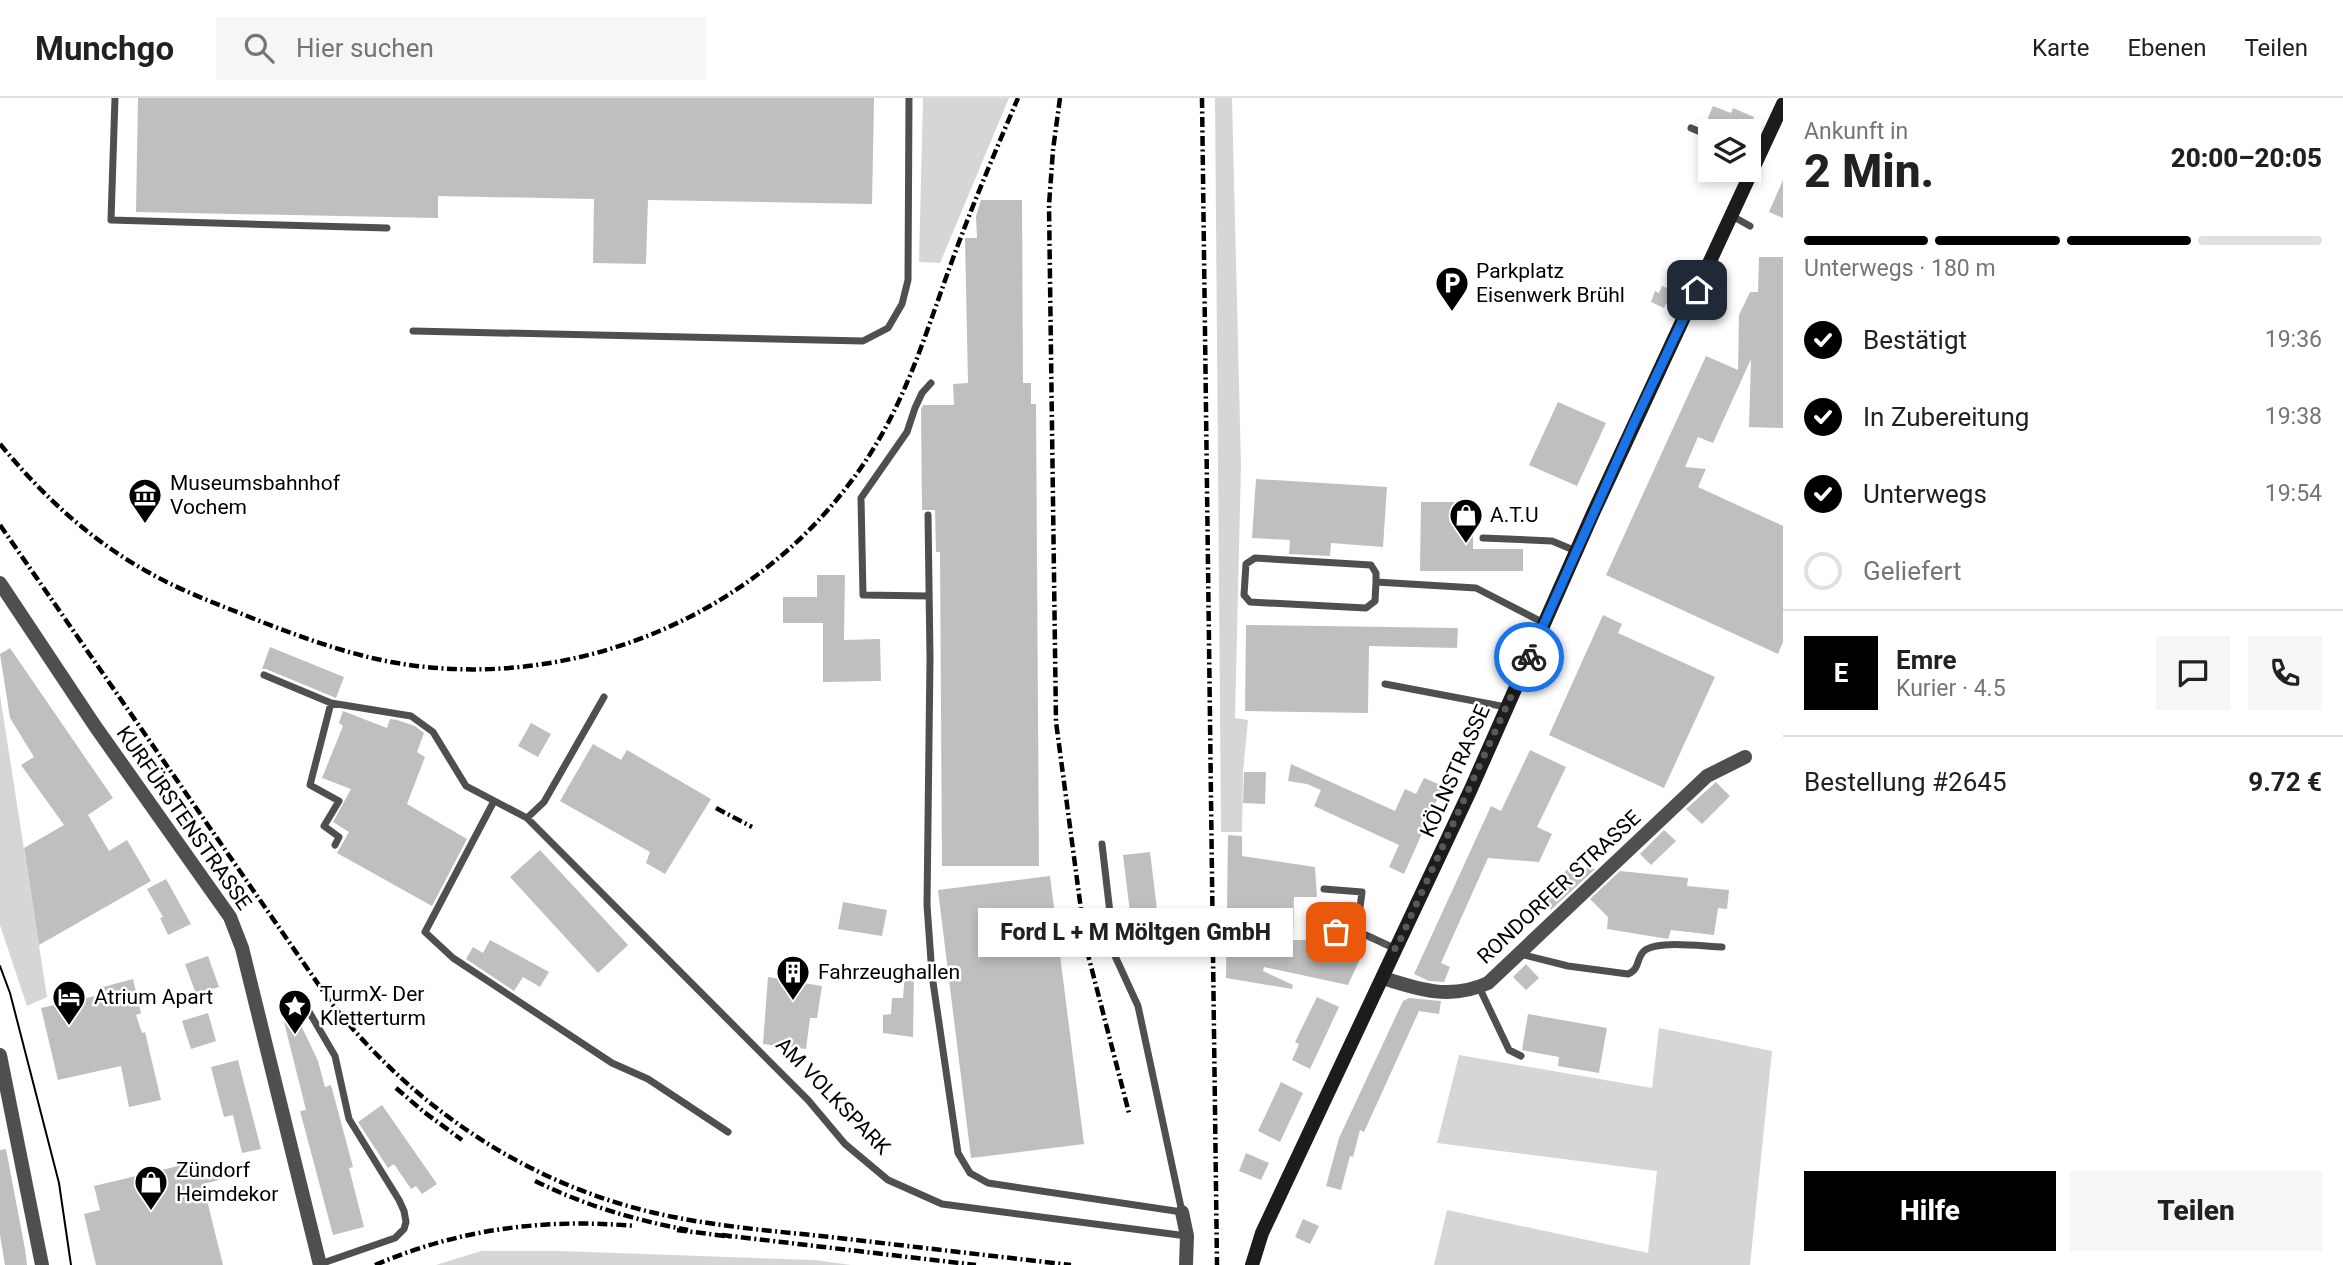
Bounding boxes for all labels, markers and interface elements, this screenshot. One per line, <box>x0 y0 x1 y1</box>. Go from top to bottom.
search box <box>216 17 706 80</box>
text: Munchgo <box>35 29 174 68</box>
icon: search <box>240 29 278 67</box>
text: Hier suchen <box>296 33 434 63</box>
text: Karte <box>2032 34 2089 62</box>
text: Ebenen <box>2127 34 2206 62</box>
text: Teilen <box>2244 34 2308 62</box>
text: Ankunft in <box>1804 118 1908 145</box>
map controls <box>1698 119 1761 182</box>
button: layers <box>1698 119 1761 182</box>
text: 20:00–20:05 <box>2171 143 2322 173</box>
text: 2 Min. <box>1804 144 1934 198</box>
text: Unterwegs · 180 m <box>1804 255 1996 282</box>
place label: Parkplatz Eisenwerk Brühl <box>1476 259 1625 307</box>
pin <box>1667 260 1727 320</box>
parking icon: Parkplatz Eisenwerk Brühl <box>1433 264 1471 313</box>
icon: home <box>1678 271 1716 309</box>
icon: check <box>1804 321 1842 359</box>
text: Bestätigt <box>1863 325 1967 355</box>
text: 19:36 <box>2265 326 2322 353</box>
icon: check <box>1804 398 1842 436</box>
text: In Zubereitung <box>1863 402 2029 432</box>
text: 19:38 <box>2265 403 2322 430</box>
place label: Museumsbahnhof Vochem <box>170 471 341 519</box>
icon: check <box>1804 475 1842 513</box>
museum icon: Museumsbahnhof Vochem <box>126 476 164 525</box>
text: Unterwegs <box>1863 479 1987 509</box>
text: 19:54 <box>2265 480 2322 507</box>
shop icon: A.T.U <box>1447 496 1485 545</box>
place label: A.T.U <box>1490 503 1539 527</box>
text: Geliefert <box>1863 556 1961 586</box>
courier <box>1494 622 1564 692</box>
button: chat <box>2156 636 2230 710</box>
button: phone <box>2248 636 2322 710</box>
icon: bike <box>1510 638 1548 676</box>
text: Emre <box>1896 645 1956 675</box>
text: E <box>1834 658 1848 688</box>
text: Kurier · 4.5 <box>1896 675 2006 702</box>
street label: KÖLNSTRASSE <box>1415 701 1495 841</box>
street label: KURFÜRSTENSTRASSE <box>112 722 256 914</box>
text: Bestellung #2645 <box>1804 767 2007 797</box>
text: 9.72 € <box>2248 767 2322 797</box>
street label: RONDORFER STRASSE <box>1473 805 1645 969</box>
pin <box>1306 902 1366 962</box>
callout: Ford L + M Möltgen GmbH <box>979 908 1294 956</box>
icon: bag <box>1317 913 1355 951</box>
text: Ford L + M Möltgen GmbH <box>1000 919 1271 946</box>
building icon: Fahrzeughallen <box>774 953 812 1002</box>
place label: Fahrzeughallen <box>818 960 960 984</box>
hotel icon: Atrium Apart <box>50 978 88 1027</box>
place label: TurmX- Der Kletterturm <box>320 982 426 1030</box>
place label: Atrium Apart <box>94 985 213 1009</box>
place icon: TurmX- Der Kletterturm <box>276 987 314 1036</box>
street label: AM VOLKSPARK <box>771 1032 896 1160</box>
place label: Zündorf Heimdekor <box>176 1158 278 1206</box>
shop icon: Zündorf Heimdekor <box>132 1163 170 1212</box>
button: Hilfe <box>1804 1171 2056 1251</box>
button: Teilen <box>2070 1171 2322 1251</box>

